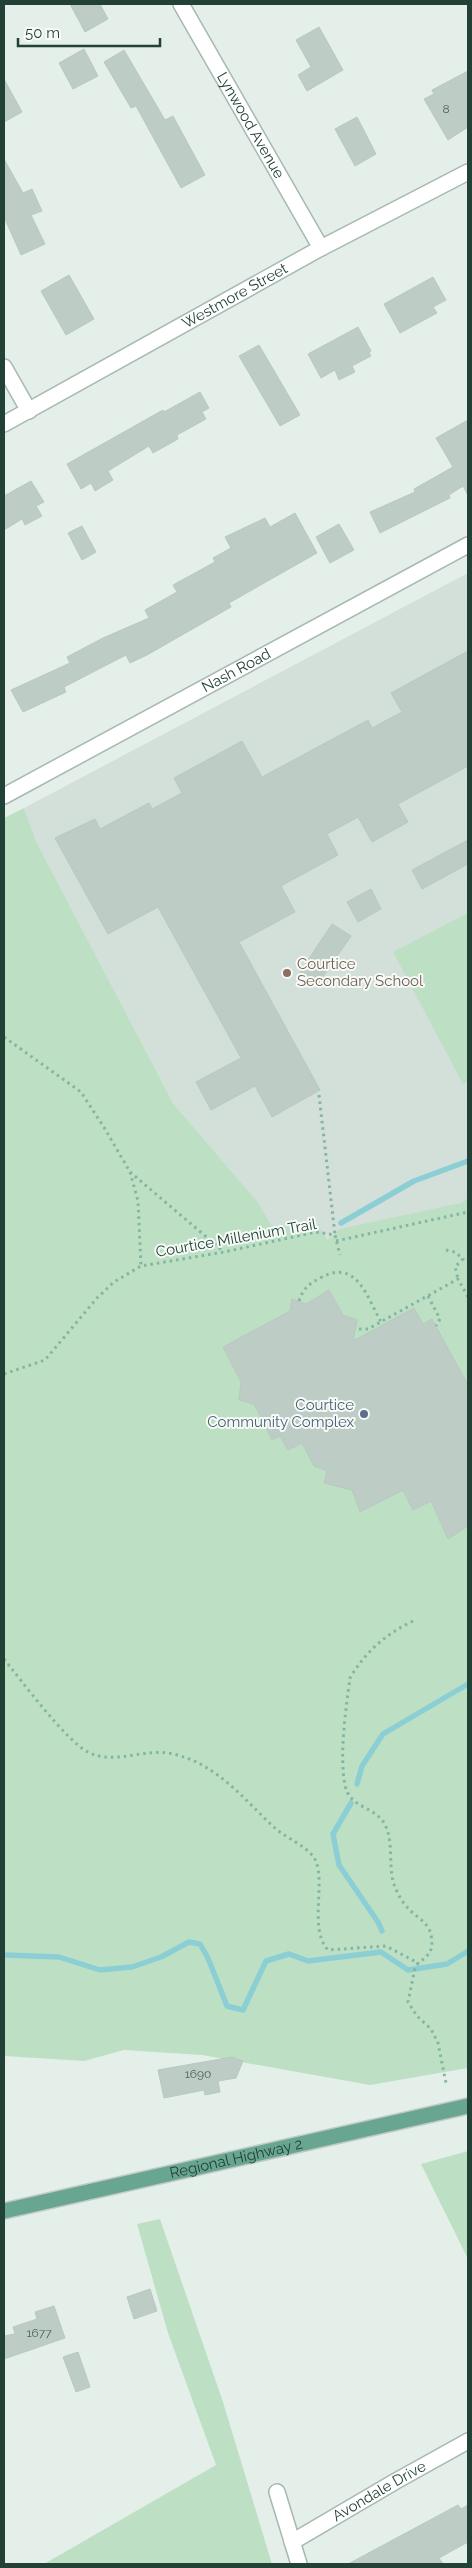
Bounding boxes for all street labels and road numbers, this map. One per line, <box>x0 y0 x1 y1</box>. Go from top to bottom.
street label: Lynwood Avenue <box>213 69 288 182</box>
street label: Westmore Street <box>179 259 291 332</box>
street label: Nash Road <box>199 644 274 696</box>
street label: Courtice Millenium Trail <box>154 1215 318 1261</box>
street label: Regional Highway 2 <box>168 2135 305 2182</box>
street label: Avondale Drive <box>329 2457 429 2525</box>

